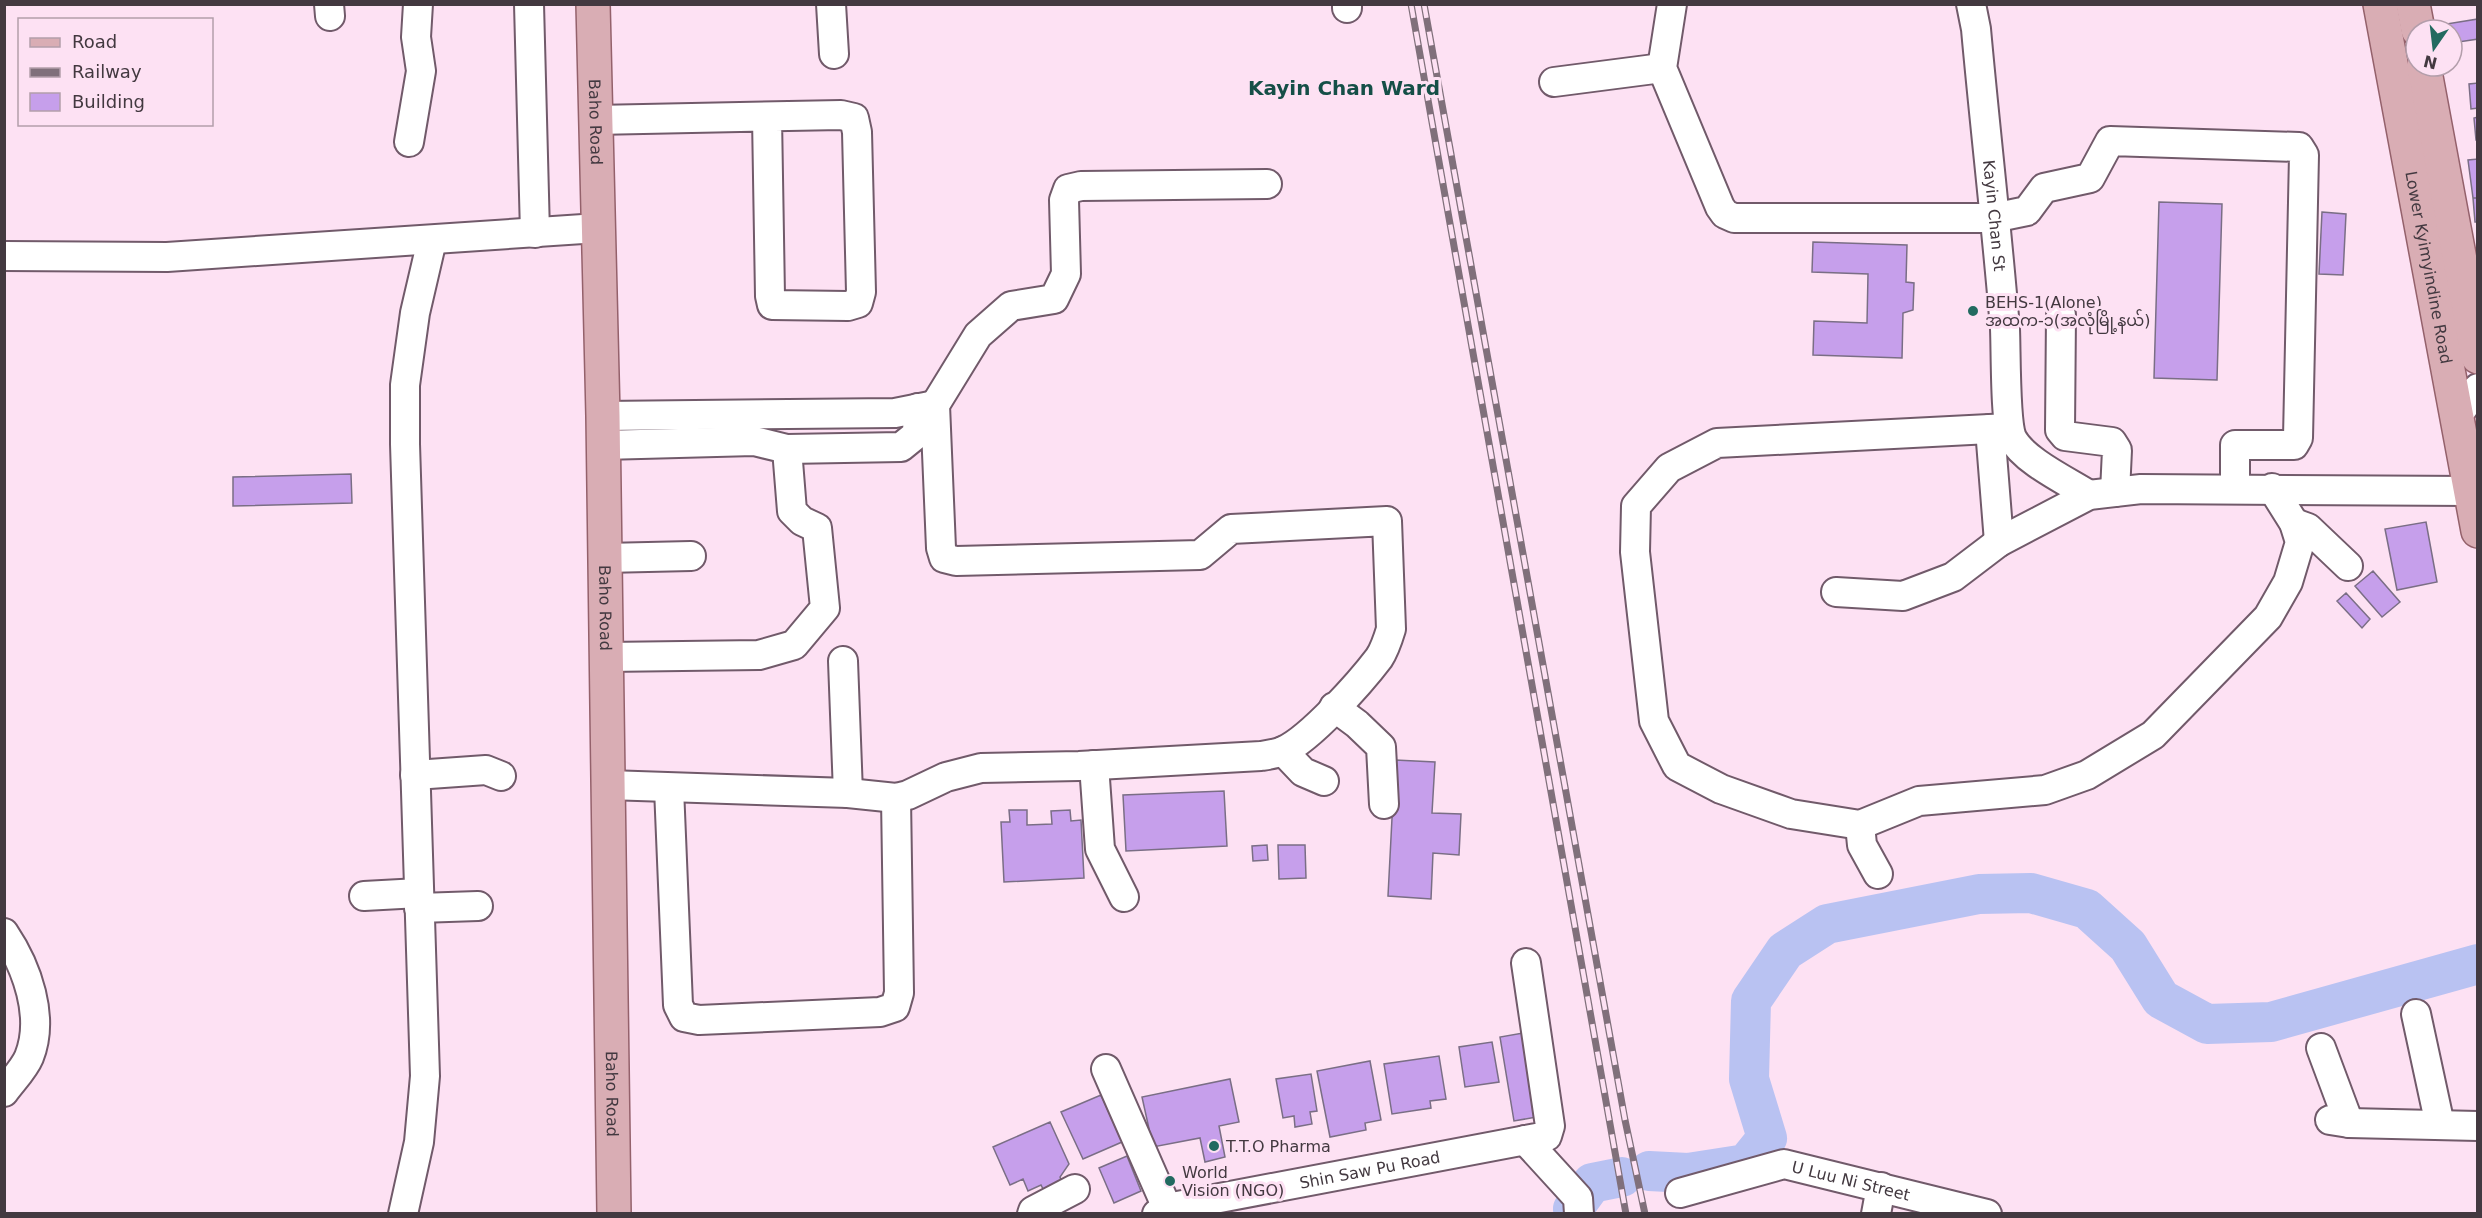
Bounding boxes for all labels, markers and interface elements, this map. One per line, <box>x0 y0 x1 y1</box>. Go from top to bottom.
legend <box>18 18 213 126</box>
north arrow <box>2404 18 2464 78</box>
text: Road <box>72 31 117 52</box>
text: N <box>2422 51 2439 73</box>
text: Railway <box>72 61 142 82</box>
district label: Kayin Chan Ward <box>1248 76 1440 100</box>
street label: Baho Road <box>585 79 606 165</box>
text: Building <box>72 91 145 112</box>
street label: Kayin Chan St <box>1979 159 2009 272</box>
street label: Lower Kyimyindine Road <box>2401 170 2456 366</box>
place label: BEHS-1(Alone) အထက-၁(အလုံမြို့နယ်) <box>1985 293 2151 335</box>
marker: BEHS-1(Alone) အထက-၁(အလုံမြို့နယ်) <box>1966 304 1980 318</box>
street label: Baho Road <box>595 565 615 651</box>
street label: Baho Road <box>602 1051 622 1137</box>
place label: T.T.O Pharma <box>1225 1137 1331 1156</box>
marker: T.T.O Pharma <box>1207 1139 1221 1153</box>
street label: Shin Saw Pu Road <box>1298 1147 1442 1193</box>
street label: U Luu Ni Street <box>1790 1157 1912 1205</box>
place label: World Vision (NGO) <box>1182 1163 1284 1200</box>
marker: World Vision (NGO) <box>1163 1174 1177 1188</box>

